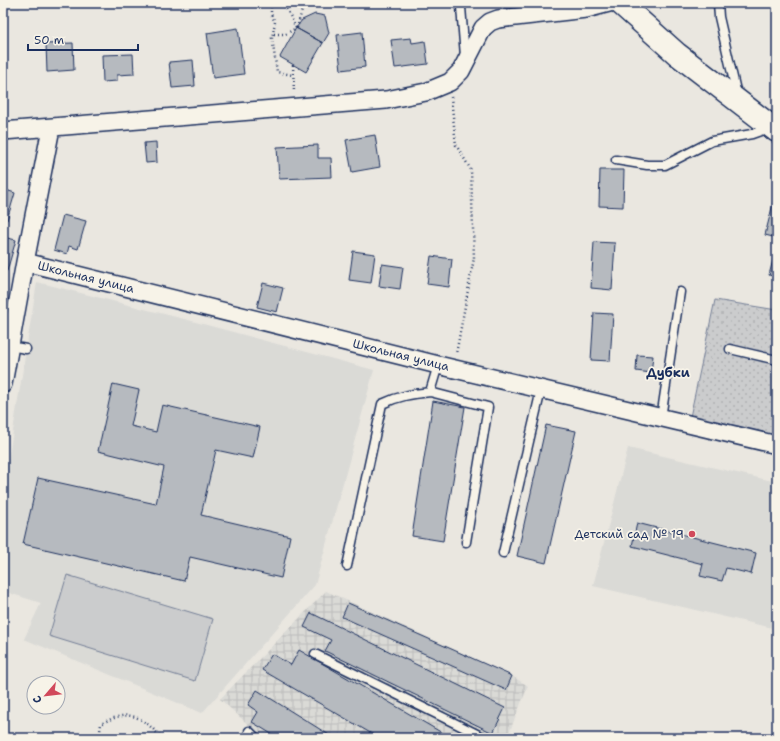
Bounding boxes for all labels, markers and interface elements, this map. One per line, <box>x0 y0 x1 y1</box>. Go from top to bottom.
scale bar <box>28 26 138 52</box>
text: 50 m <box>34 32 64 48</box>
street label: Школьная улица <box>36 257 136 297</box>
street label: Школьная улица <box>351 335 451 375</box>
district label: Дубки <box>646 364 690 381</box>
place label: Детский сад № 19 <box>574 526 684 542</box>
marker: Детский сад № 19 <box>687 529 697 539</box>
north arrow <box>26 675 66 715</box>
text: С <box>29 693 46 706</box>

